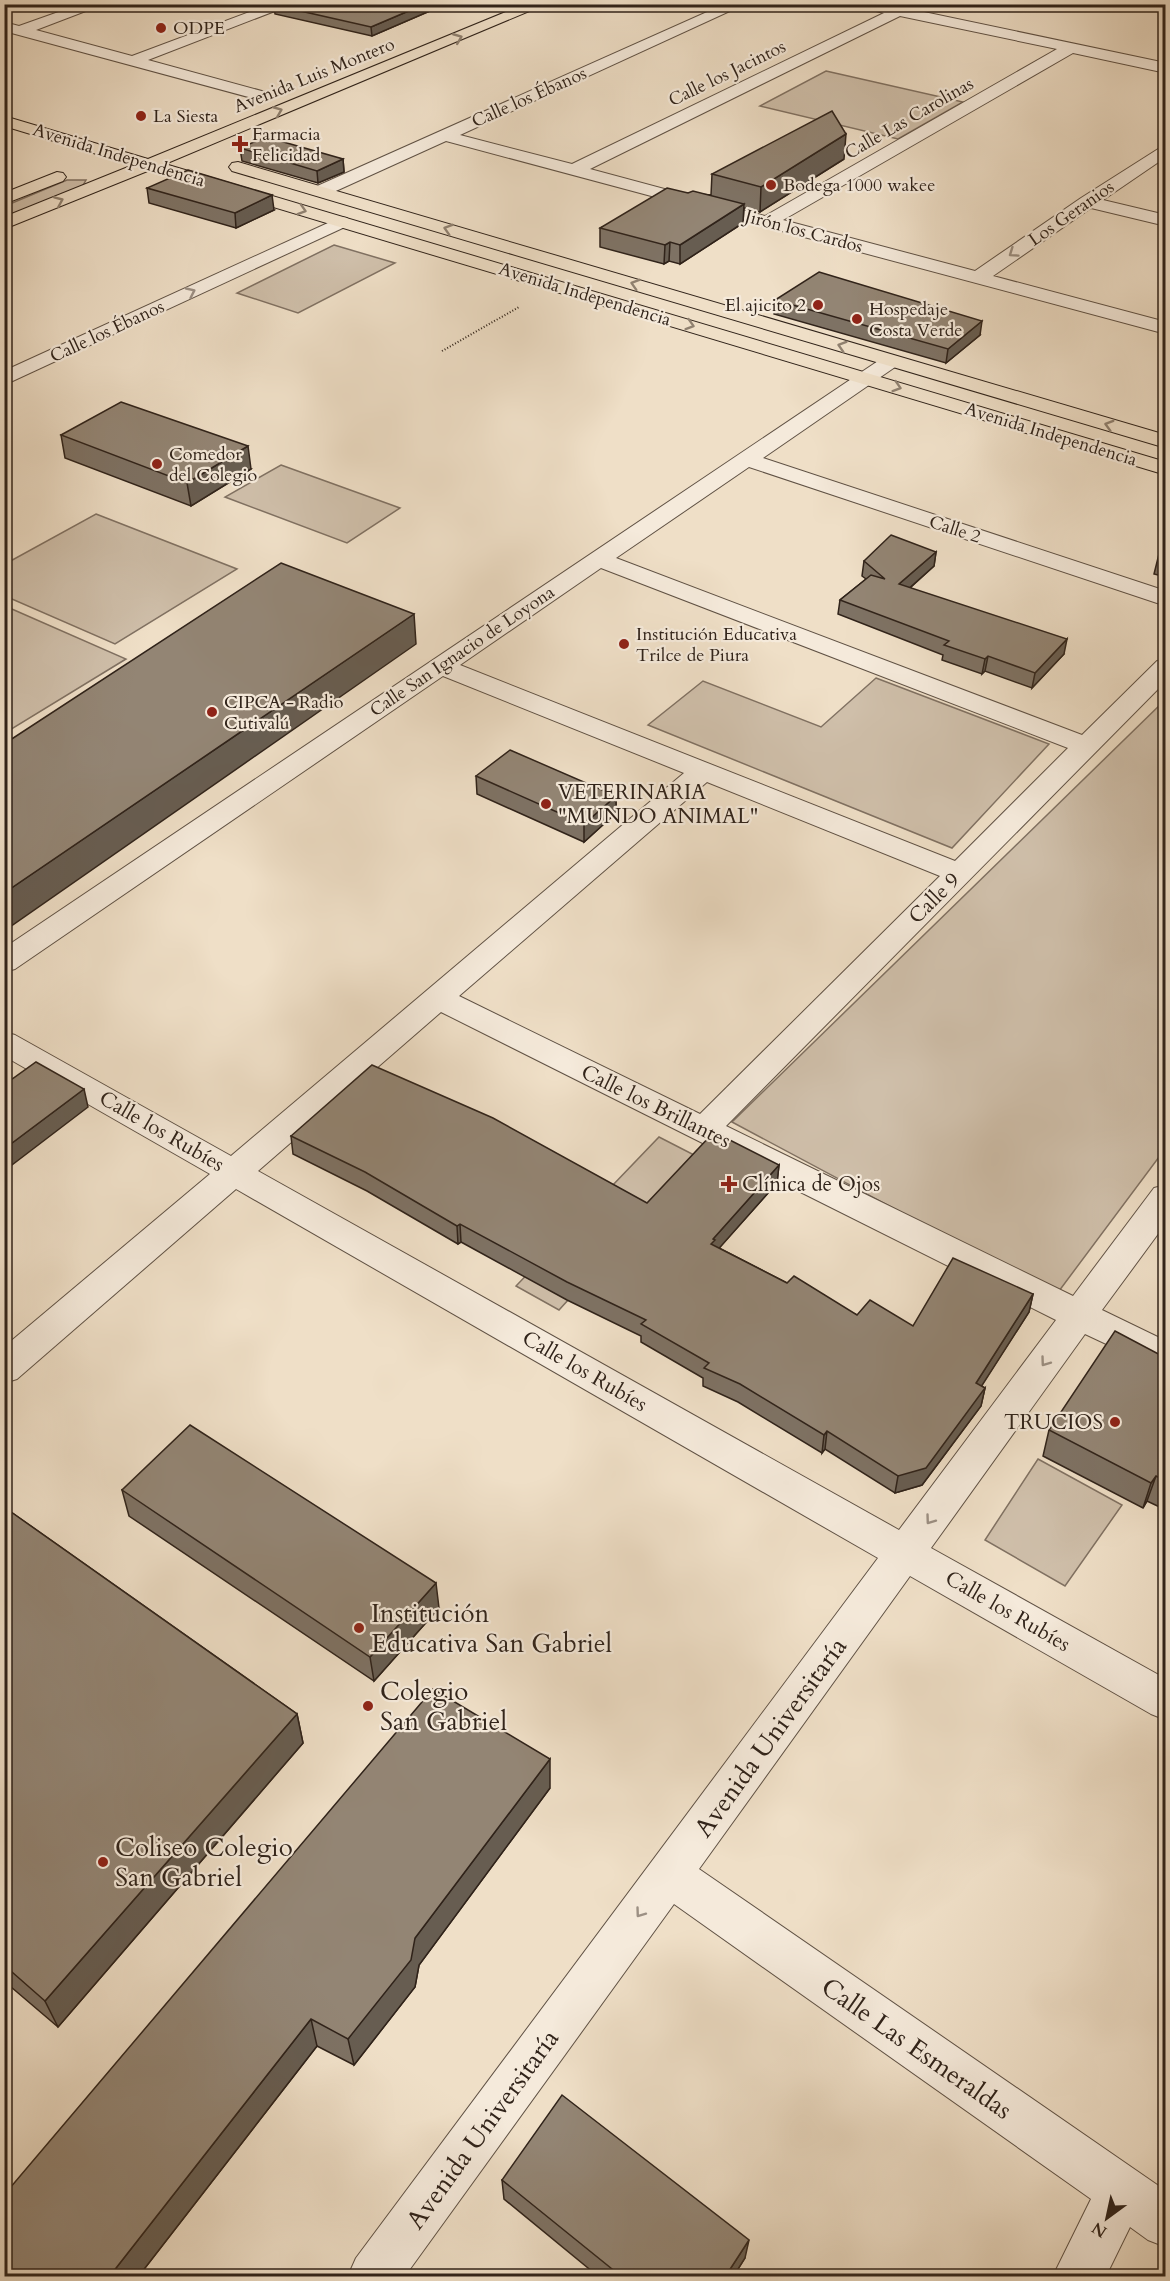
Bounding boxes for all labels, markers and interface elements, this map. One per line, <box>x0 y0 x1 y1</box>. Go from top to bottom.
place label: ODPE <box>173 16 225 41</box>
marker: ODPE <box>154 21 168 35</box>
street label: Avenida Luis Montero <box>230 32 399 119</box>
one-way arrow <box>452 33 463 45</box>
street label: Calle los Jacintos <box>664 34 790 113</box>
street label: Calle los Ébanos <box>468 61 591 134</box>
street label: Calle Las Carolinas <box>840 71 978 165</box>
place label: La Siesta <box>153 104 218 129</box>
one-way arrow <box>271 106 282 118</box>
marker: La Siesta <box>134 109 148 123</box>
street label: Avenida Independencia <box>30 117 208 194</box>
place label: Farmacia Felicidad <box>252 122 321 168</box>
marker: Farmacia Felicidad <box>233 137 247 151</box>
place label: Bodega 1000 wakee <box>783 173 935 198</box>
street label: Los Geranios <box>1023 175 1119 252</box>
marker: Bodega 1000 wakee <box>764 178 778 192</box>
one-way arrow <box>52 196 63 208</box>
one-way arrow <box>296 203 307 215</box>
street label: Jirón los Cardos <box>739 203 866 259</box>
one-way arrow <box>443 224 454 236</box>
one-way arrow <box>1009 246 1020 257</box>
street label: Avenida Independencia <box>496 256 674 333</box>
one-way arrow <box>630 279 641 291</box>
one-way arrow <box>184 287 195 299</box>
place label: El ajicito 2 <box>725 293 806 318</box>
street label: Calle los Ébanos <box>46 294 168 369</box>
place label: Hospedaje Costa Verde <box>869 297 963 343</box>
marker: El ajicito 2 <box>811 298 825 312</box>
marker: Hospedaje Costa Verde <box>850 312 864 326</box>
one-way arrow <box>684 318 695 330</box>
one-way arrow <box>837 341 848 353</box>
one-way arrow <box>891 380 902 392</box>
street label: Avenida Independencia <box>962 396 1140 473</box>
one-way arrow <box>1104 420 1115 432</box>
place label: Comedor del Colegio <box>169 442 258 488</box>
marker: Comedor del Colegio <box>150 457 164 471</box>
street label: Calle 2 <box>926 509 984 550</box>
street label: Calle San Ignacio de Loyona <box>365 580 560 723</box>
place label: Institución Educativa Trilce de Piura <box>636 622 797 668</box>
marker: Institución Educativa Trilce de Piura <box>617 637 631 651</box>
place label: CIPCA - Radio Cutivalú <box>224 690 344 736</box>
marker: CIPCA - Radio Cutivalú <box>205 705 219 719</box>
place label: VETERINARIA "MUNDO ANIMAL" <box>558 778 758 831</box>
marker: VETERINARIA "MUNDO ANIMAL" <box>539 797 553 811</box>
street label: Calle 9 <box>902 866 967 930</box>
street label: Calle los Brillantes <box>576 1058 735 1155</box>
street label: Calle los Rubíes <box>94 1084 230 1179</box>
place label: Clínica de Ojos <box>742 1170 880 1199</box>
marker: Clínica de Ojos <box>720 1175 738 1193</box>
street label: Calle los Rubíes <box>517 1324 653 1419</box>
one-way arrow <box>1041 1355 1052 1366</box>
place label: TRUCIOS <box>1004 1408 1103 1437</box>
marker: TRUCIOS <box>1108 1415 1122 1429</box>
one-way arrow <box>927 1513 938 1524</box>
street label: Calle los Rubíes <box>940 1564 1076 1659</box>
place label: Institución Educativa San Gabriel <box>371 1596 613 1661</box>
marker: Institución Educativa San Gabriel <box>352 1621 366 1635</box>
street label: Avenida Universitaría <box>686 1630 855 1844</box>
place label: Colegio San Gabriel <box>380 1674 507 1739</box>
marker: Colegio San Gabriel <box>361 1699 375 1713</box>
place label: Coliseo Colegio San Gabriel <box>115 1830 293 1895</box>
marker: Coliseo Colegio San Gabriel <box>96 1855 110 1869</box>
one-way arrow <box>636 1907 647 1918</box>
street label: Calle Las Esmeraldas <box>814 1969 1019 2127</box>
street label: Avenida Universitaría <box>398 2022 567 2236</box>
north arrow <box>1077 2188 1137 2248</box>
text: N <box>1087 2217 1111 2243</box>

